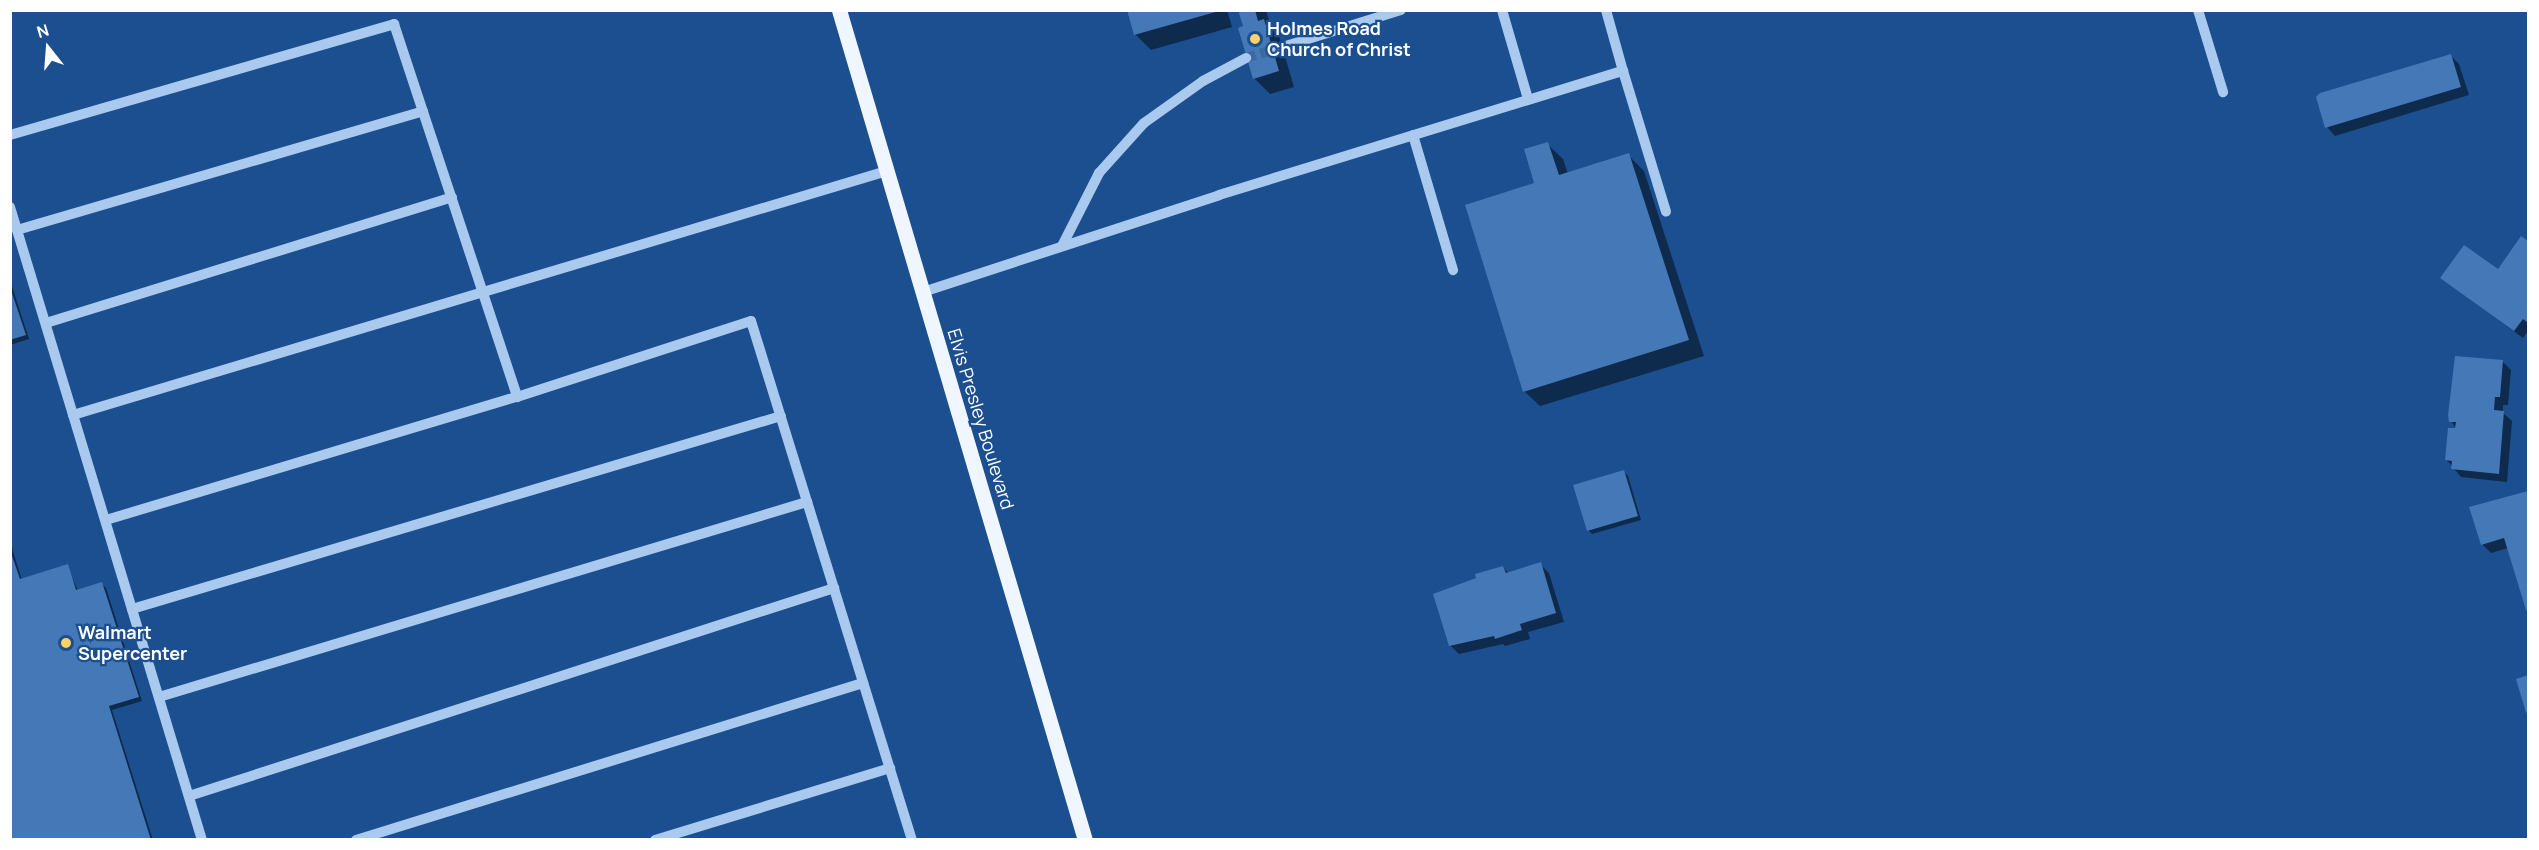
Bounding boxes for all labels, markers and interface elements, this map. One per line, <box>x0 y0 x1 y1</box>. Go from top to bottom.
north arrow <box>18 18 78 78</box>
place label: Holmes Road Church of Christ <box>1267 18 1411 60</box>
text: N <box>34 19 51 43</box>
marker: Holmes Road Church of Christ <box>1248 32 1262 46</box>
street label: Elvis Presley Boulevard <box>943 326 1019 512</box>
place label: Walmart Supercenter <box>78 622 187 664</box>
marker: Walmart Supercenter <box>59 636 73 650</box>

